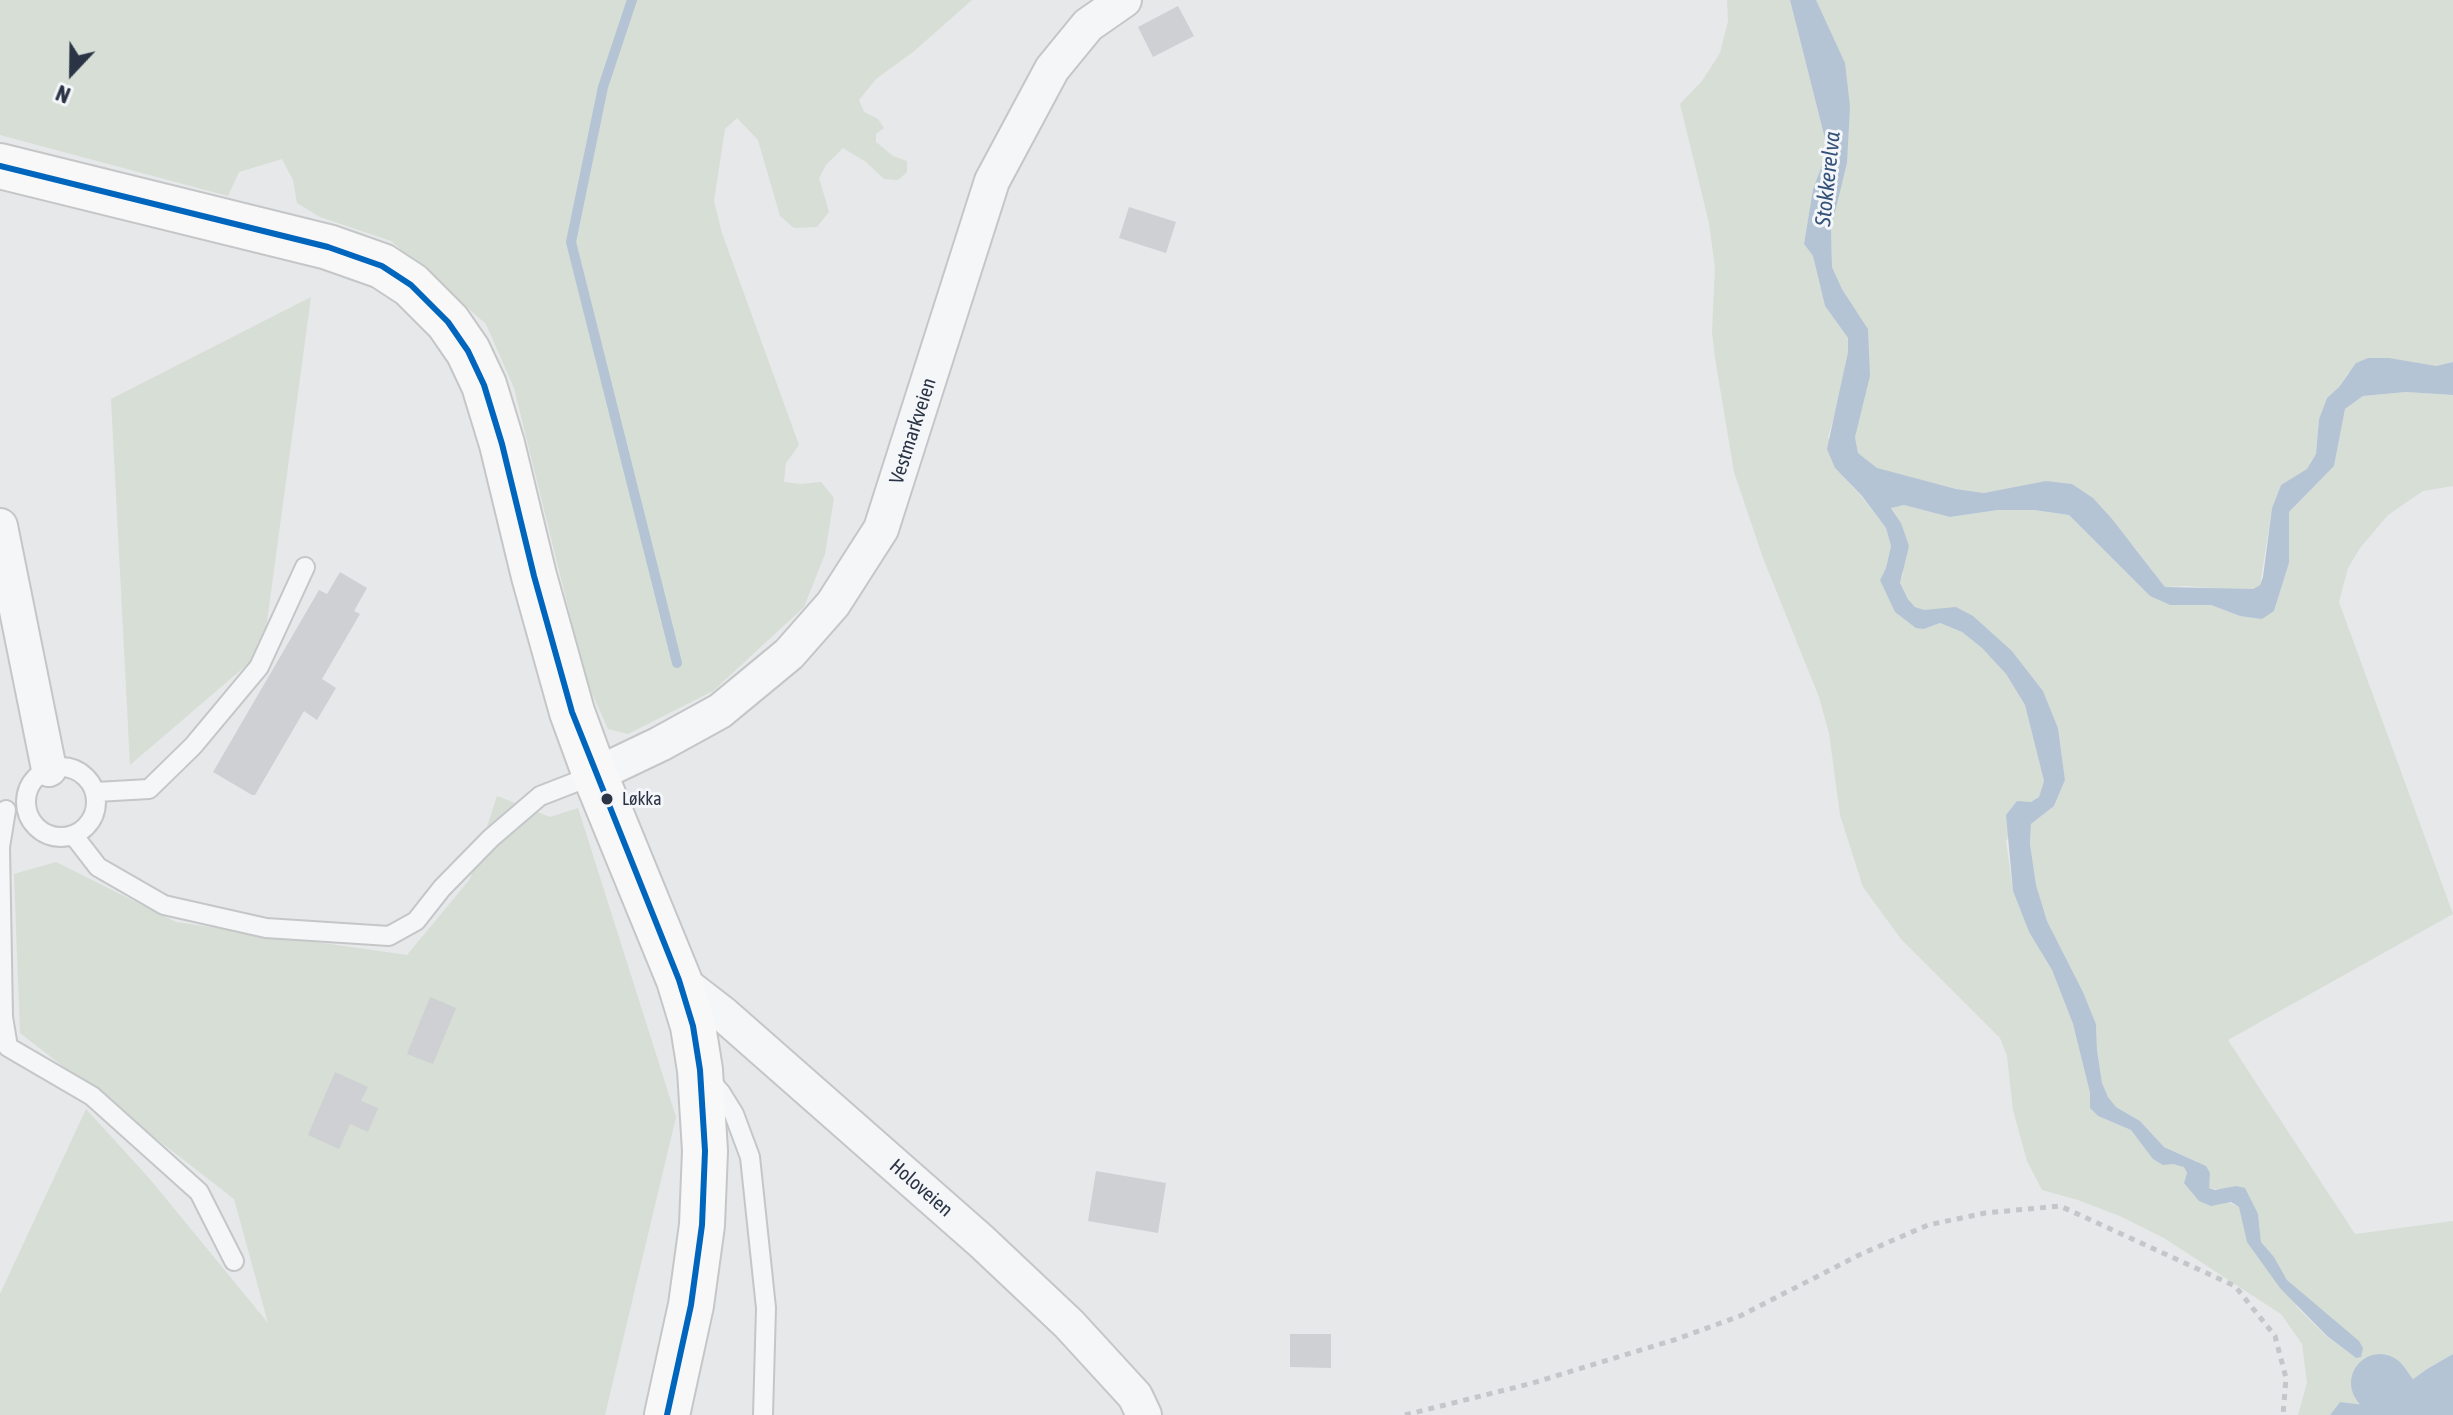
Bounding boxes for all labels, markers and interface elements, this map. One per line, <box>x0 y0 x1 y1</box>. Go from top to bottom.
north arrow <box>32 32 112 112</box>
text: N <box>52 80 74 109</box>
water label: Stokkerelva <box>1810 130 1846 228</box>
street label: Vestmarkveien <box>885 375 941 487</box>
place label: Løkka <box>622 788 662 810</box>
marker: Løkka <box>599 791 615 807</box>
street label: Holoveien <box>885 1154 957 1222</box>

